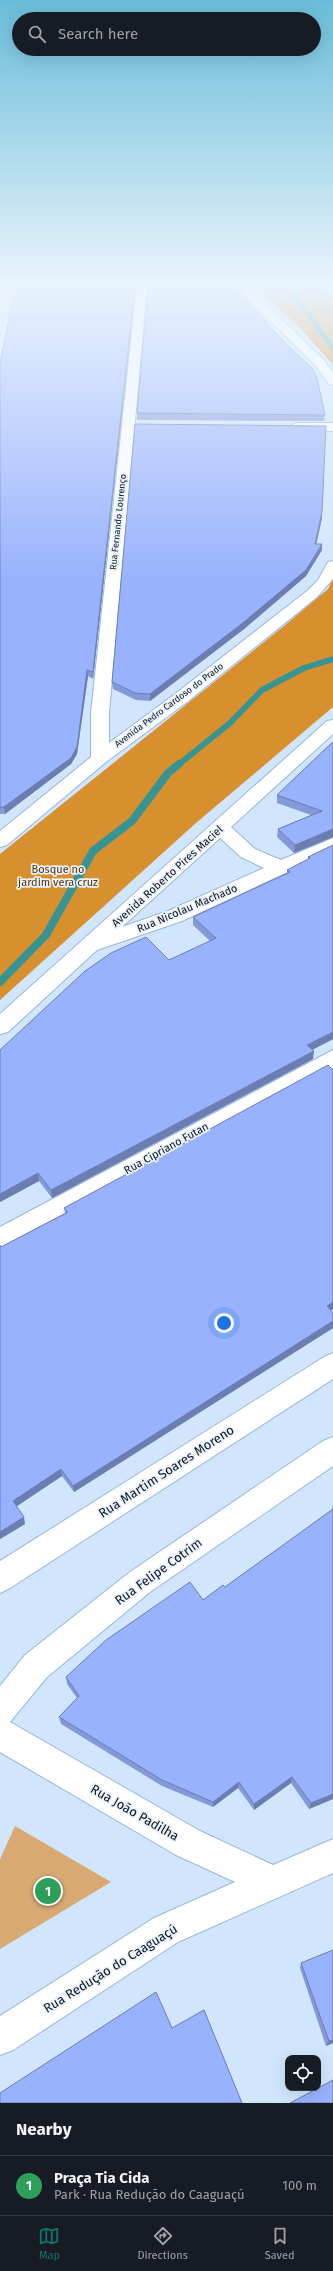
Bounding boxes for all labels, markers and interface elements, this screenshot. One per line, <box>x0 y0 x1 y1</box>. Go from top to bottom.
search box <box>12 12 321 56</box>
icon: search <box>26 23 48 45</box>
text: Search here <box>58 25 138 43</box>
street label: Rua Fernando Lourenço <box>108 474 128 570</box>
street label: Avenida Pedro Cardoso do Prado <box>113 661 225 749</box>
street label: Avenida Roberto Pires Maciel <box>109 823 226 930</box>
park label: Bosque no jardim vera cruz <box>17 863 98 889</box>
street label: Rua Nicolau Machado <box>135 881 239 935</box>
street label: Rua Cipriano Futan <box>122 1120 211 1177</box>
your location <box>214 1313 234 1333</box>
street label: Rua Martim Soares Moreno <box>96 1422 237 1521</box>
street label: Rua Felipe Cotrim <box>112 1535 205 1608</box>
street label: Rua João Padilha <box>88 1781 182 1844</box>
pin: 1 <box>35 1876 61 1906</box>
street label: Rua Redução do Caaguaçú <box>41 1921 180 2016</box>
map controls <box>285 2055 321 2091</box>
button: locate <box>285 2055 321 2091</box>
text: Nearby <box>16 2119 71 2140</box>
text: Praça Tia Cida <box>54 2169 149 2187</box>
text: 1 <box>26 2178 32 2193</box>
text: 100 m <box>282 2178 317 2193</box>
text: Park · Rua Redução do Caaguaçú <box>54 2187 245 2202</box>
tab: Map <box>38 2225 60 2262</box>
tab: Directions <box>137 2225 188 2262</box>
tab: Saved <box>265 2225 295 2262</box>

